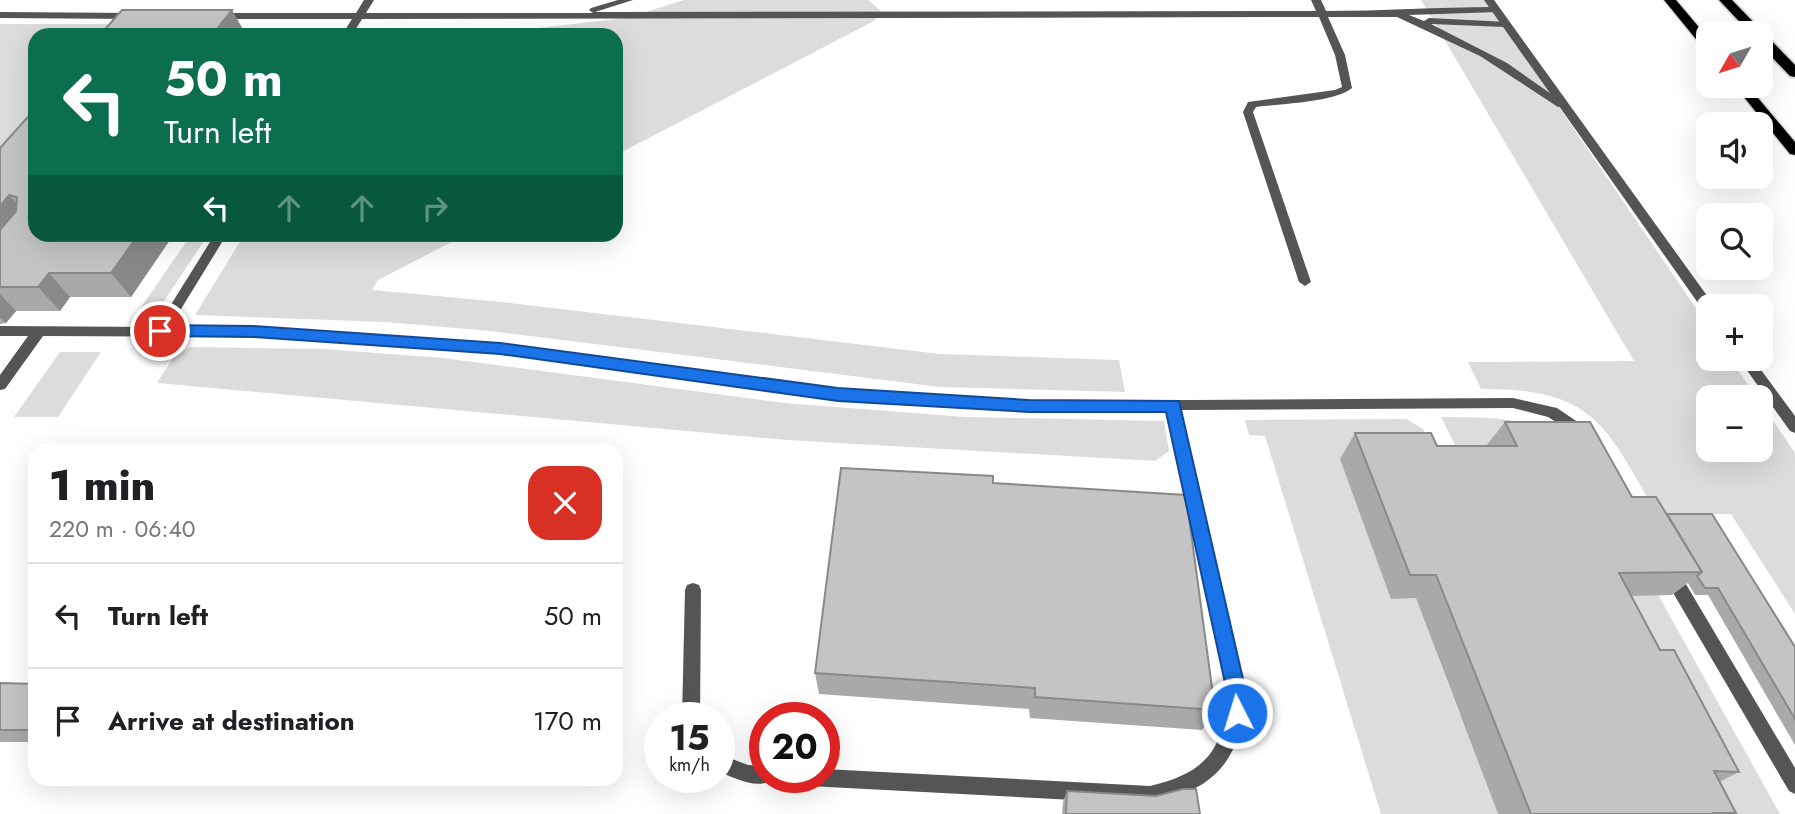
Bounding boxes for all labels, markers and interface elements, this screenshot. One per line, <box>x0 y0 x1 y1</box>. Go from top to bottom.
north arrow <box>1696 21 1773 98</box>
map controls <box>1696 21 1773 462</box>
text: 50 m <box>164 44 283 114</box>
icon: left <box>49 56 140 147</box>
text: Turn left <box>164 109 271 155</box>
button: sound <box>1696 112 1773 189</box>
icon: left <box>197 189 235 227</box>
icon: ahead <box>270 189 308 227</box>
icon: ahead <box>343 189 381 227</box>
icon: right <box>416 189 454 227</box>
button: search <box>1696 203 1773 280</box>
button: + <box>1696 294 1773 371</box>
pin <box>130 301 190 361</box>
icon: arrive <box>141 312 179 350</box>
button: − <box>1696 385 1773 462</box>
text: 1 min <box>49 455 155 516</box>
button: close <box>528 466 602 540</box>
text: 220 m · 06:40 <box>49 512 196 546</box>
icon: left <box>49 597 87 635</box>
text: Turn left <box>108 597 208 635</box>
text: 50 m <box>544 597 602 635</box>
position arrow <box>1200 676 1274 750</box>
icon: arrive <box>49 702 87 740</box>
text: Arrive at destination <box>108 702 355 740</box>
text: 170 m <box>533 702 602 740</box>
speed limit sign: 20 <box>749 702 840 793</box>
text: 15 <box>669 713 710 763</box>
text: km/h <box>669 752 710 778</box>

